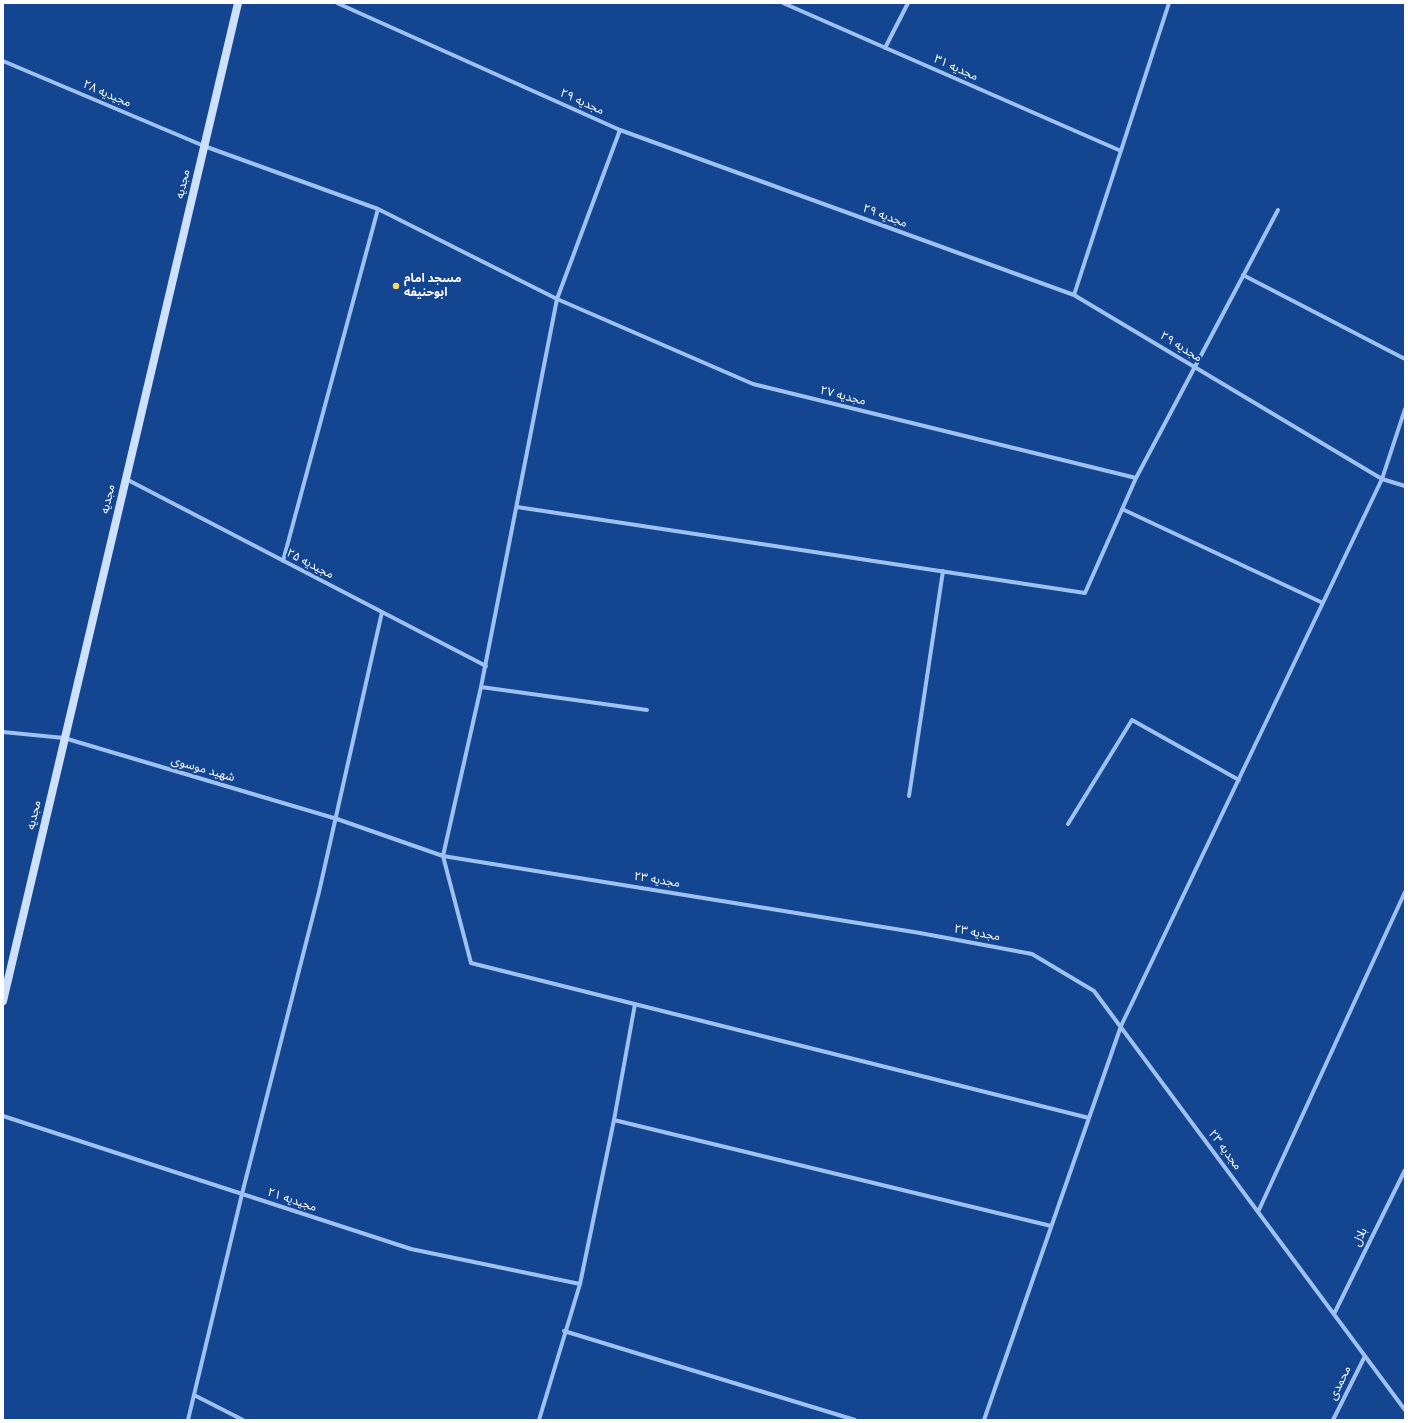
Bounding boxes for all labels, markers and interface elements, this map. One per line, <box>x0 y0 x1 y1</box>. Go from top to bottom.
street label: مجدیه ۳۱ <box>932 52 980 84</box>
street label: مجیدیه ۲۸ <box>81 77 133 111</box>
street label: مجدیه ۲۹ <box>558 86 606 118</box>
street label: مجدیه <box>173 168 193 200</box>
street label: مجدیه ۲۹ <box>861 201 909 231</box>
place label: مسجد امام ابوحنیفه <box>404 272 461 300</box>
marker: مسجد امام ابوحنیفه <box>391 281 401 291</box>
street label: مجدیه ۲۹ <box>1157 329 1205 365</box>
street label: مجدیه ۲۷ <box>819 383 867 409</box>
street label: مجدیه <box>98 483 118 515</box>
street label: مجیدیه ۲۵ <box>284 546 336 582</box>
street label: شهید موسوی <box>169 753 237 785</box>
street label: مجدیه <box>24 799 44 831</box>
street label: مجدیه ۲۳ <box>633 869 681 891</box>
street label: مجدیه ۲۳ <box>953 922 1001 944</box>
street label: مجدیه ۲۳ <box>1205 1127 1245 1173</box>
street label: مجیدیه ۲۱ <box>265 1185 319 1215</box>
street label: بلال <box>1349 1225 1371 1249</box>
street label: محمدی <box>1326 1363 1354 1403</box>

